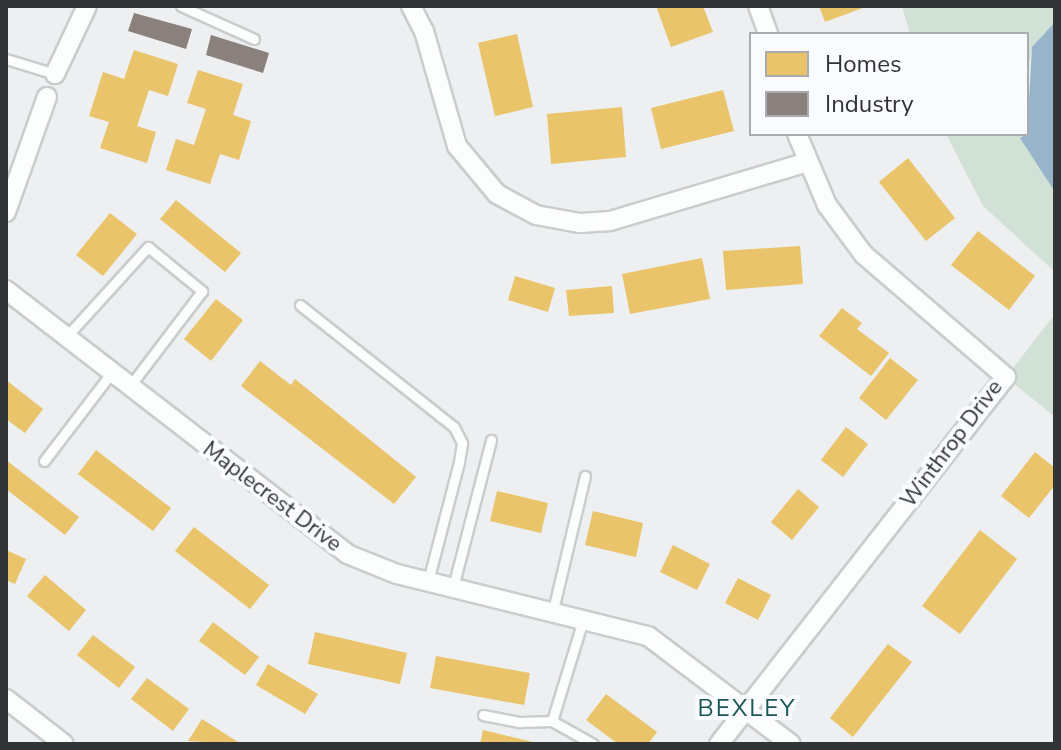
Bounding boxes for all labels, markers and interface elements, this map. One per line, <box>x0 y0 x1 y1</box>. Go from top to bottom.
legend <box>749 32 1029 136</box>
text: Homes <box>825 48 901 80</box>
text: Industry <box>825 88 914 120</box>
street label: Winthrop Drive <box>896 375 1008 513</box>
street label: Maplecrest Drive <box>197 436 347 558</box>
district label: BEXLEY <box>698 695 796 723</box>

